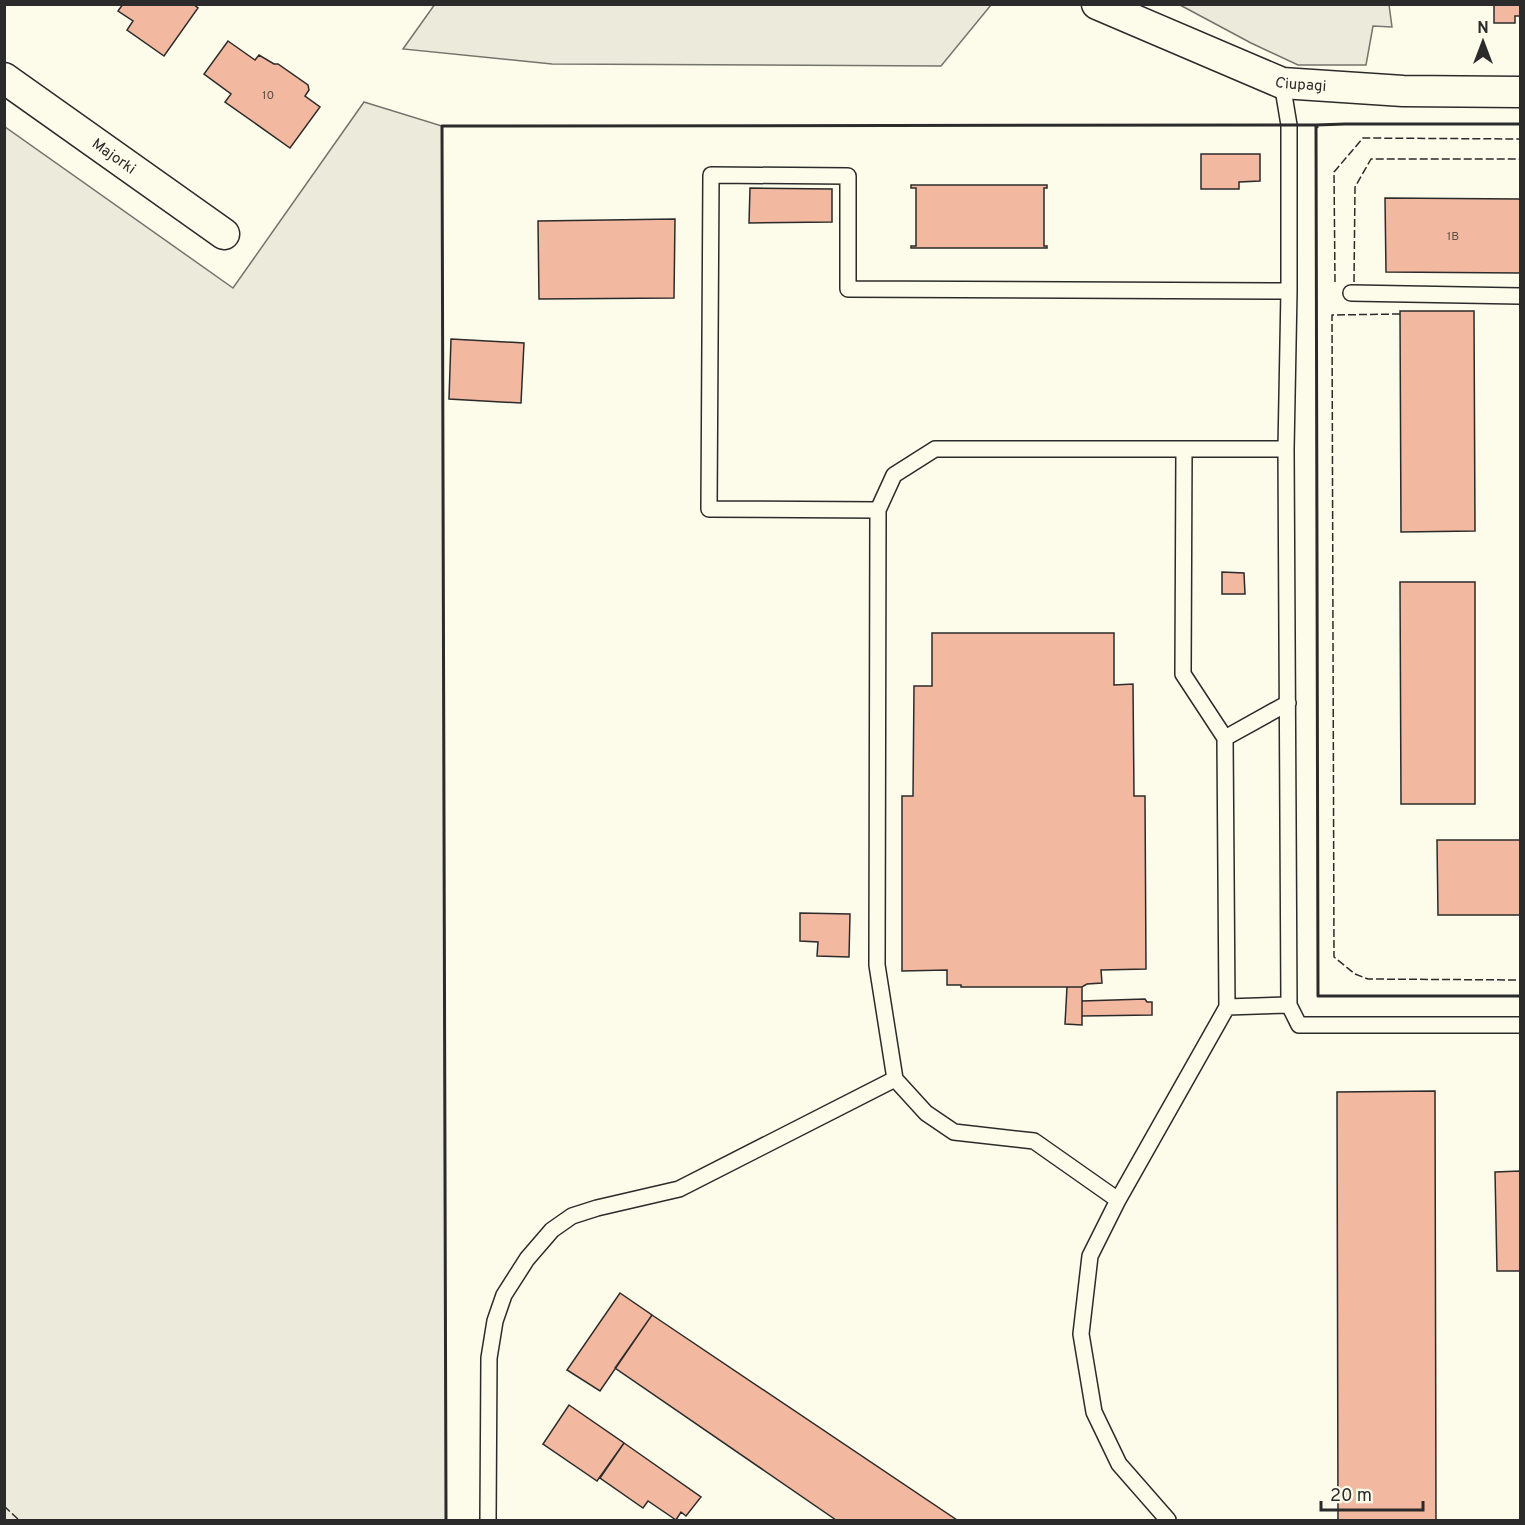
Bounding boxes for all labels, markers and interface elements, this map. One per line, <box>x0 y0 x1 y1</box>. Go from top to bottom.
north arrow <box>1453 12 1513 72</box>
text: N <box>1477 19 1489 39</box>
street label: Ciupagi <box>1271 73 1327 97</box>
house number: 10 <box>262 88 274 104</box>
street label: Majorki <box>88 135 139 179</box>
house number: 1B <box>1447 229 1459 245</box>
scale bar <box>1321 1474 1423 1512</box>
text: 20 m <box>1330 1485 1372 1508</box>

